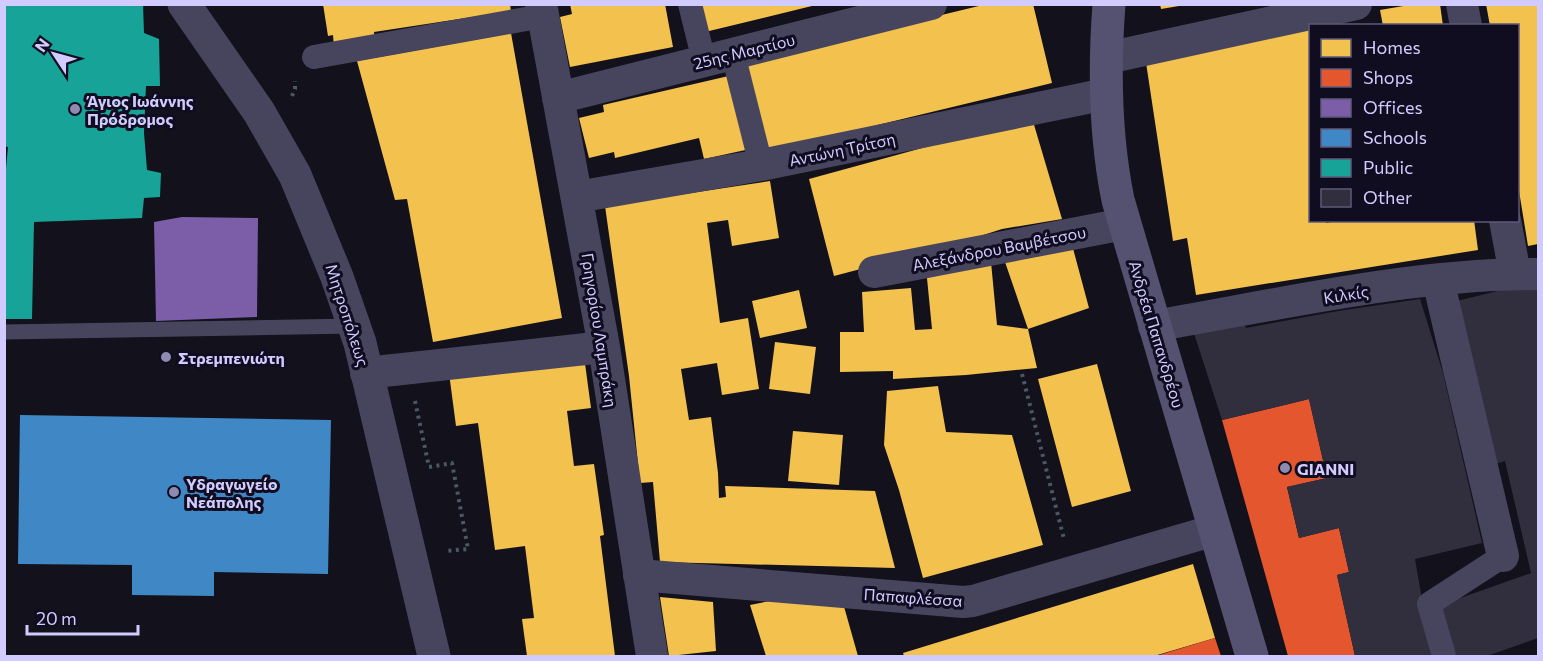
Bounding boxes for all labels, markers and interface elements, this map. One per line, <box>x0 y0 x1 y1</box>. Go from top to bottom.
north arrow <box>24 24 84 84</box>
legend <box>1309 24 1519 222</box>
street label: 25ης Μαρτίου <box>691 29 797 73</box>
text: N <box>30 34 53 55</box>
text: Homes <box>1363 36 1421 58</box>
text: Shops <box>1363 66 1413 88</box>
place label: Άγιος Ιωάννης Πρόδρομος <box>86 91 194 128</box>
text: Offices <box>1363 96 1423 118</box>
marker: Άγιος Ιωάννης Πρόδρομος <box>68 102 82 116</box>
text: Schools <box>1363 126 1427 148</box>
street label: Αντώνη Τρίτση <box>787 128 897 170</box>
text: Public <box>1363 156 1413 178</box>
text: Other <box>1363 186 1412 208</box>
street label: Αλεξάνδρου Βαμβέτσου <box>911 222 1087 274</box>
street label: Γρηγορίου Λαμπράκη <box>578 251 622 409</box>
street label: Ανδρέα Παπανδρέου <box>1126 258 1188 410</box>
street label: Μητροπόλεως <box>323 261 374 369</box>
street label: Κιλκίς <box>1322 281 1370 307</box>
place label: Στρεμπενιώτη <box>178 348 285 367</box>
marker: Στρεμπενιώτη <box>159 350 173 364</box>
place label: GIANNI <box>1297 459 1354 478</box>
marker: GIANNI <box>1278 461 1292 475</box>
place label: Υδραγωγείο Νεάπολης <box>186 474 278 511</box>
marker: Υδραγωγείο Νεάπολης <box>167 485 181 499</box>
street label: Παπαφλέσσα <box>863 584 963 610</box>
scale bar <box>27 598 138 636</box>
text: 20 m <box>36 607 77 629</box>

